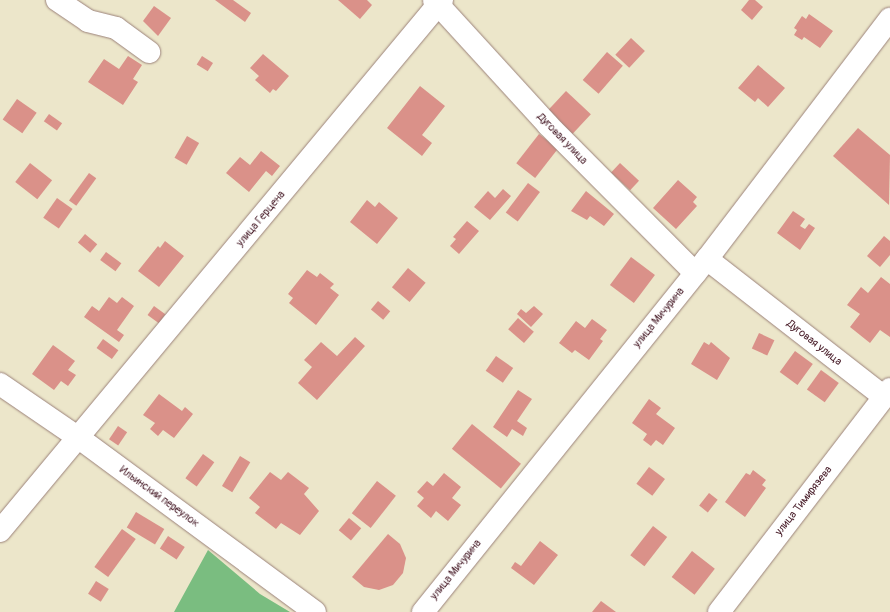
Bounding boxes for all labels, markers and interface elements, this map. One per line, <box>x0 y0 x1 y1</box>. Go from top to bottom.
street label: Дуговая улица <box>534 111 590 167</box>
street label: улица Герцена <box>234 188 288 250</box>
street label: улица Мичурина <box>631 285 687 351</box>
street label: Дуговая улица <box>784 317 844 369</box>
street label: Ильинский переулок <box>117 464 201 530</box>
street label: улица Тимирязева <box>773 464 835 538</box>
street label: улица Мичурина <box>428 537 484 603</box>

